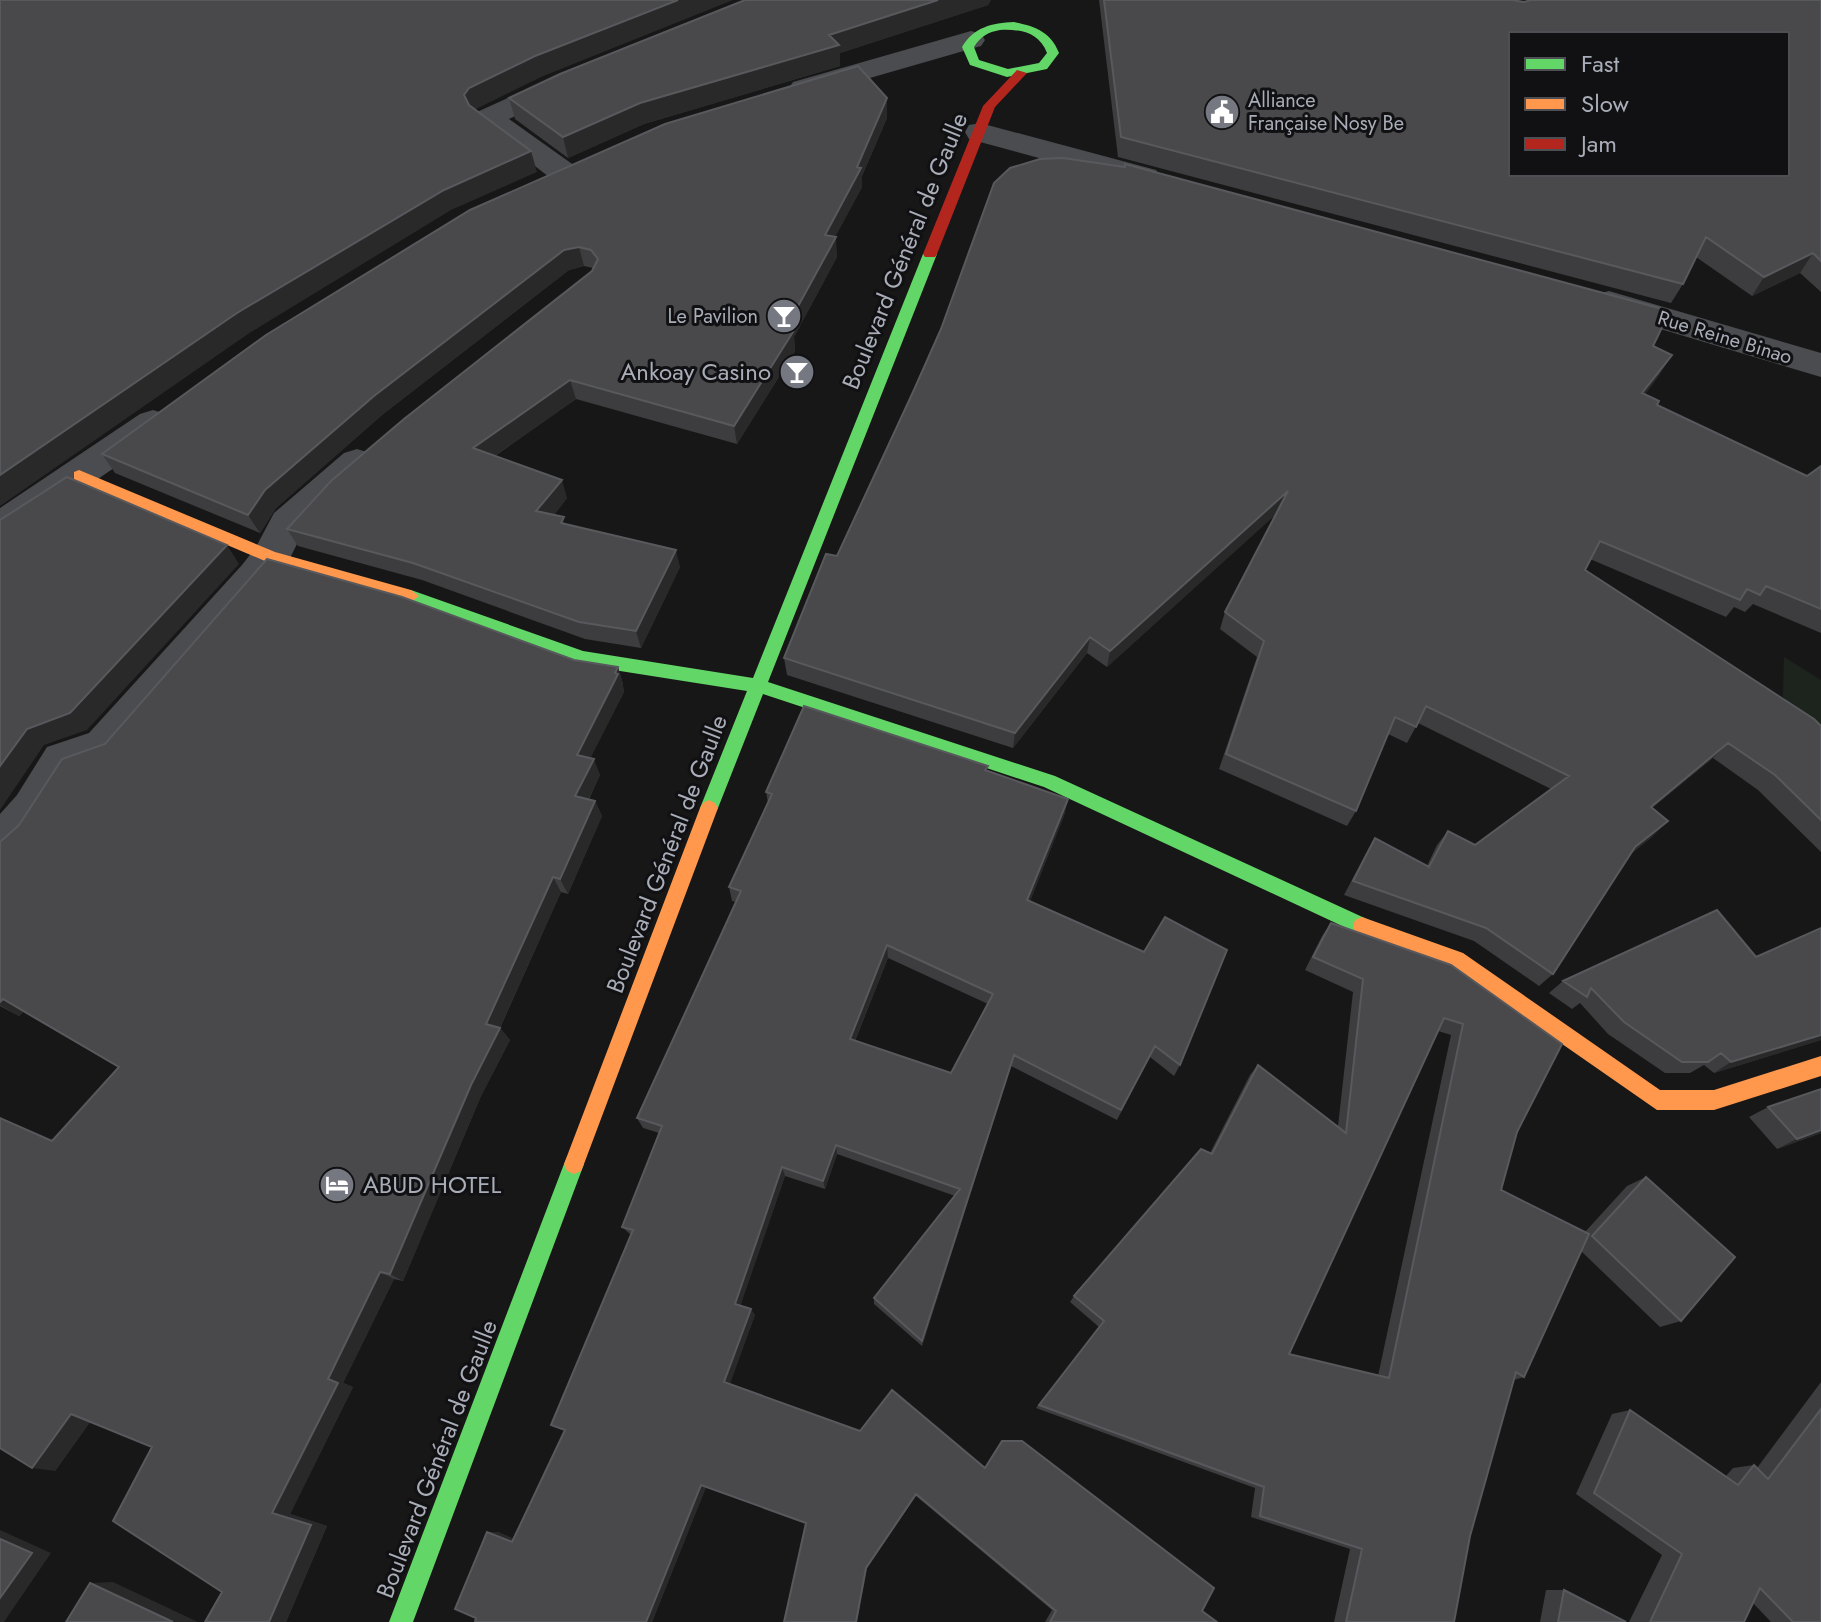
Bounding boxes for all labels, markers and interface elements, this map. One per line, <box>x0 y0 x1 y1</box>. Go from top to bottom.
legend <box>1509 32 1789 176</box>
text: Fast <box>1581 46 1619 81</box>
place label: Alliance Française Nosy Be <box>1248 86 1404 138</box>
text: Slow <box>1581 86 1629 121</box>
public building icon: Alliance Française Nosy Be <box>1203 93 1241 131</box>
street label: Boulevard Général de Gaulle <box>833 107 976 394</box>
text: Jam <box>1578 126 1617 161</box>
bar icon: Le Pavilion <box>765 297 803 335</box>
place label: Le Pavilion <box>668 302 758 331</box>
street label: Rue Reine Binao <box>1654 303 1796 372</box>
bar icon: Ankoay Casino <box>778 353 816 391</box>
place label: Ankoay Casino <box>620 354 771 389</box>
street label: Boulevard Général de Gaulle <box>597 710 736 998</box>
hotel icon: ABUD HOTEL <box>318 1166 356 1204</box>
place label: ABUD HOTEL <box>363 1167 502 1202</box>
street label: Boulevard Général de Gaulle <box>367 1315 506 1603</box>

